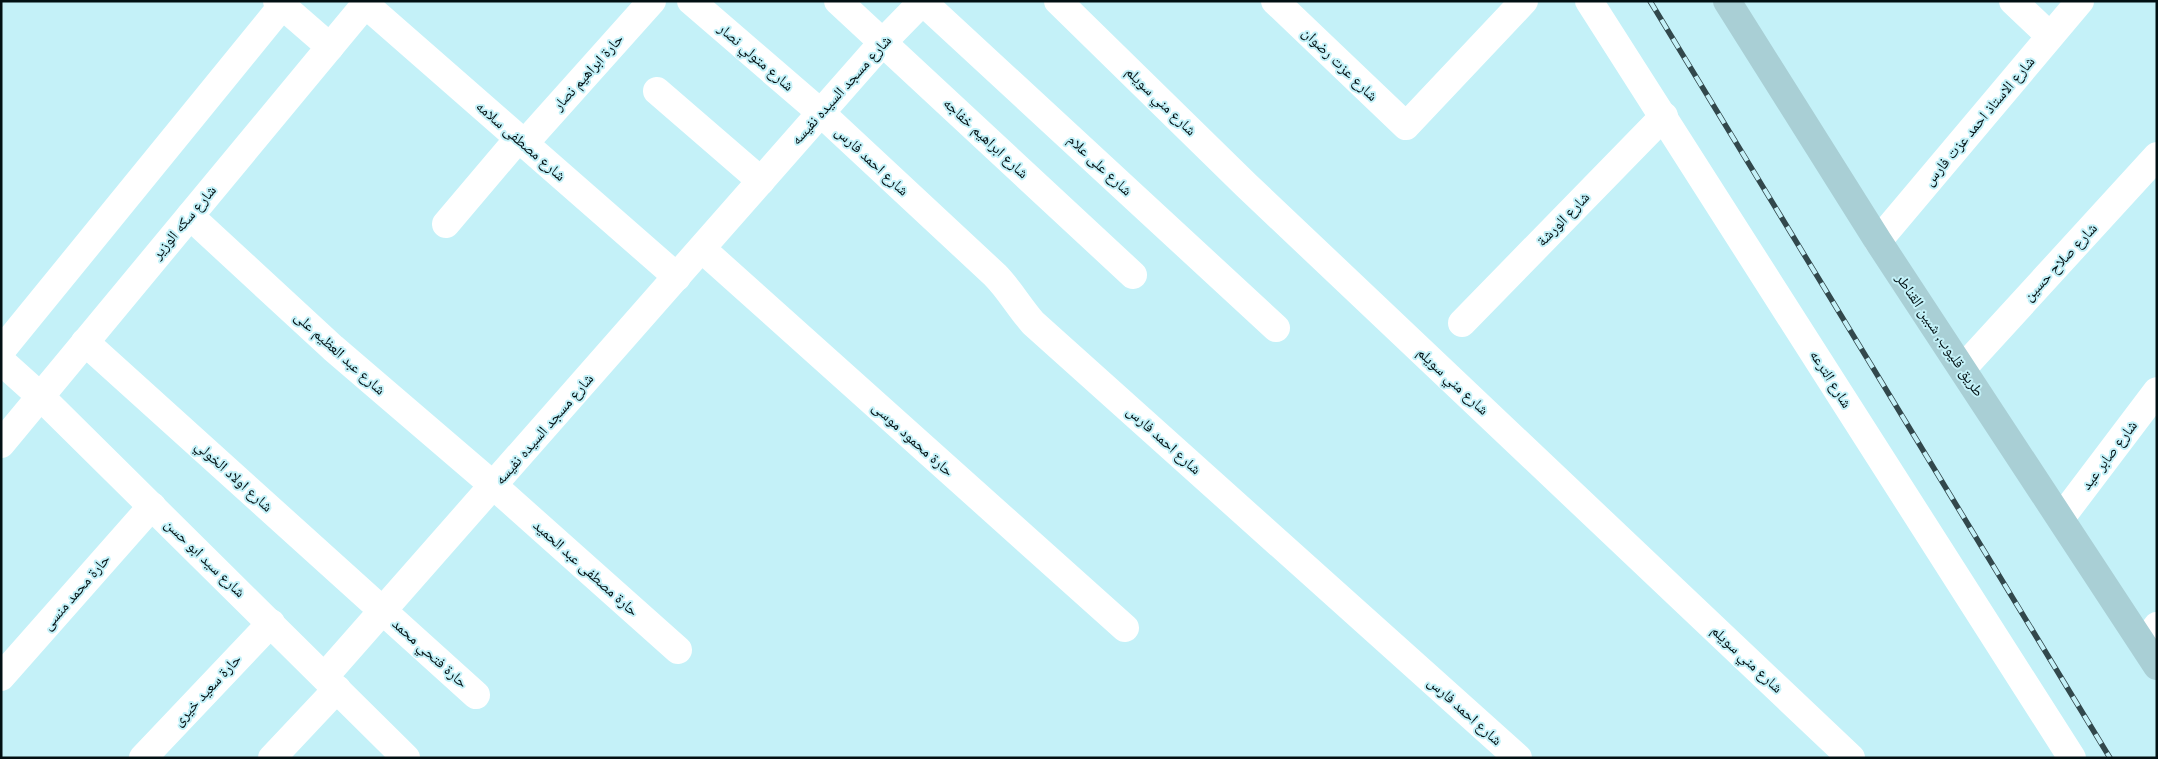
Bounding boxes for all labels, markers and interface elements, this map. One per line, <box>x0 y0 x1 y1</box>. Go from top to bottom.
street label: شارع متولي نصار <box>712 18 798 97</box>
street label: شارع عزت رضوان <box>1298 23 1382 105</box>
street label: حارة ابراهيم نصار <box>548 29 628 115</box>
street label: شارع مسجد السيده نفيسه <box>786 31 896 149</box>
street label: شارع الاستاذ احمد عزت فارس <box>1919 52 2039 190</box>
street label: شارع مني سويلم <box>1120 62 1201 141</box>
street label: شارع ابراهيم خفاجه <box>939 93 1033 183</box>
street label: شارع مصطفى سلامه <box>472 96 570 186</box>
street label: شارع احمد فارس <box>831 122 913 200</box>
street label: شارع على علام <box>1063 130 1137 200</box>
street label: شارع سكه الوزير <box>147 181 221 264</box>
street label: شارع الورشة <box>1532 187 1594 251</box>
street label: شارع صلاح حسين <box>2018 218 2102 306</box>
street label: طريق قليوب, شبين القناطر <box>1891 269 1989 401</box>
street label: شارع عبد العظيم على <box>290 307 390 399</box>
street label: شارع مني سويلم <box>1412 343 1493 421</box>
street label: شارع الترعه <box>1805 346 1857 412</box>
street label: شارع مسجد السيده نفيسه <box>490 369 598 489</box>
street label: حارة محمود موسى <box>868 397 958 481</box>
street label: شارع احمد فارس <box>1122 401 1206 479</box>
street label: شارع صابر عيد <box>2076 416 2142 494</box>
street label: شارع اولاد الخولي <box>190 436 277 518</box>
street label: شارع سيد ابو حسن <box>160 514 250 602</box>
street label: حارة مصطفى عبد الحميد <box>529 515 643 621</box>
street label: حارة محمد منسى <box>37 549 115 634</box>
street label: حارة فتحي محمد <box>387 614 472 694</box>
street label: شارع مني سويلم <box>1706 621 1787 699</box>
street label: حارة سعيد خيرى <box>168 649 246 730</box>
street label: شارع احمد فارس <box>1423 672 1507 750</box>

